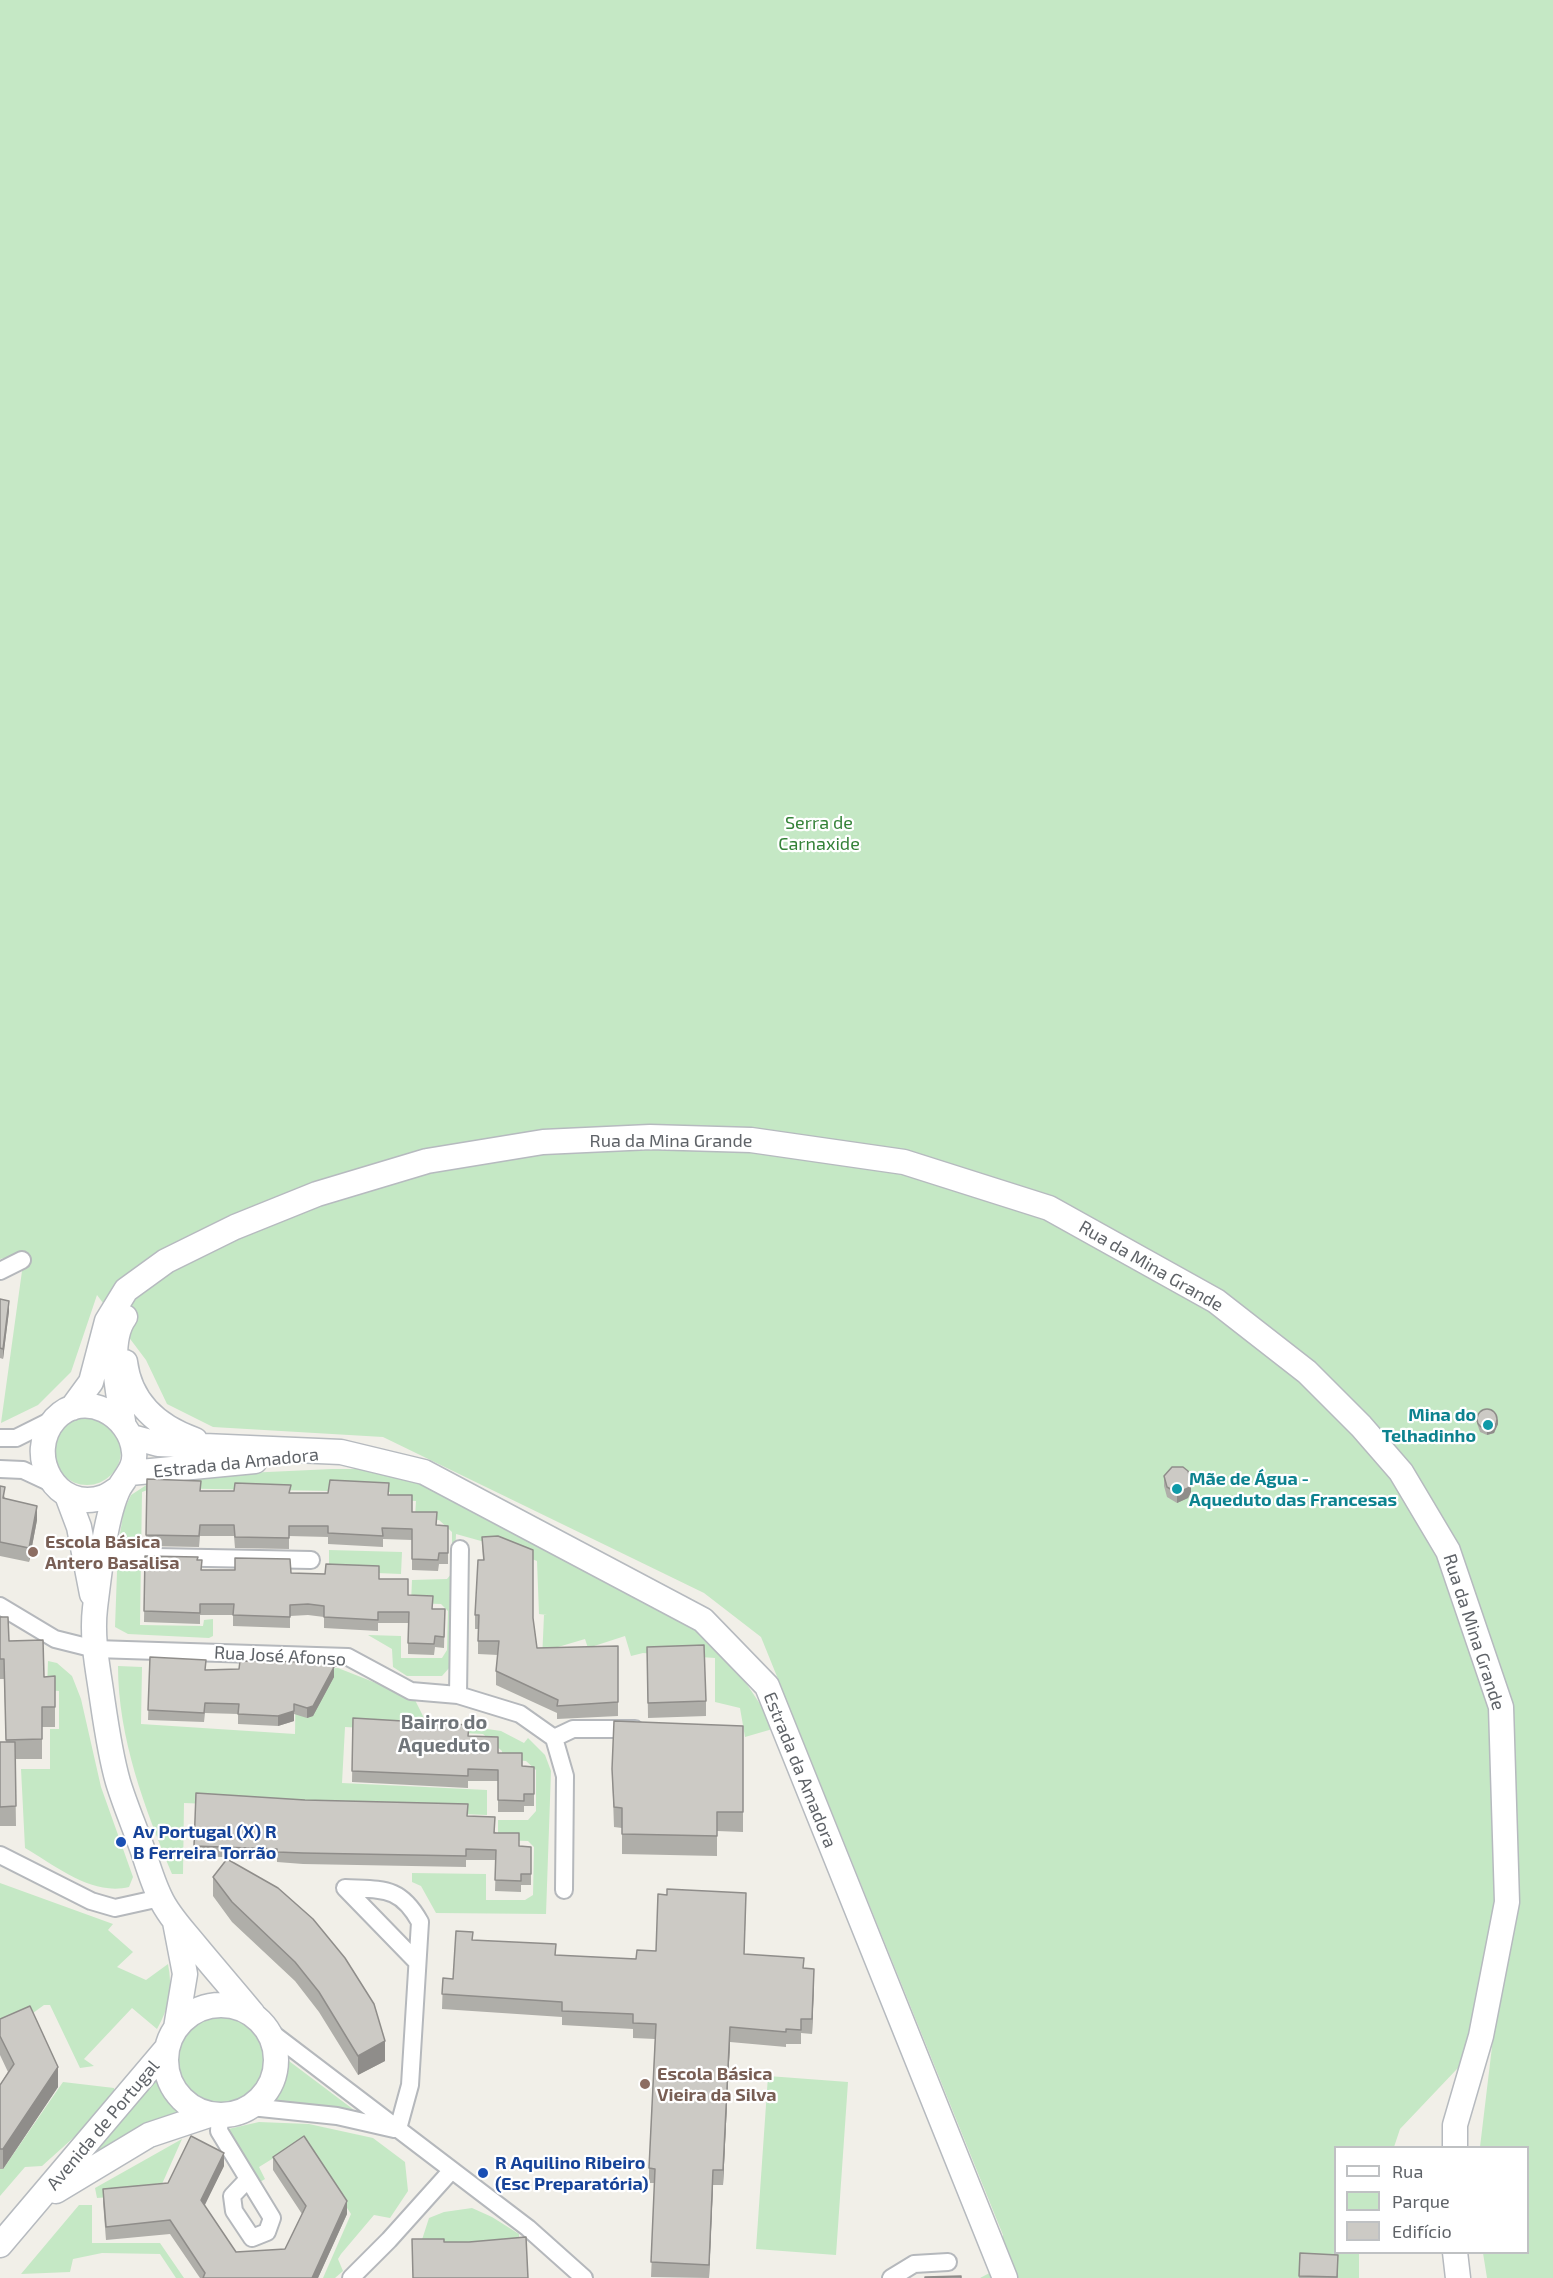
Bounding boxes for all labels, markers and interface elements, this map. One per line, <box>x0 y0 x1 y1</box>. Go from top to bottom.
park label: Serra de Carnaxide <box>778 812 860 854</box>
street label: Rua da Mina Grande <box>590 1130 752 1152</box>
street label: Rua da Mina Grande <box>1075 1216 1227 1316</box>
place label: Mina do Telhadinho <box>1382 1404 1476 1446</box>
marker: Mina do Telhadinho <box>1481 1418 1495 1432</box>
street label: Estrada da Amadora <box>152 1444 320 1482</box>
place label: Mãe de Água - Aqueduto das Francesas <box>1189 1468 1397 1510</box>
marker: Mãe de Água - Aqueduto das Francesas <box>1170 1482 1184 1496</box>
place label: Escola Básica Antero Basalisa <box>45 1531 179 1574</box>
marker: Escola Básica Antero Basalisa <box>26 1545 40 1559</box>
street label: Rua da Mina Grande <box>1439 1551 1509 1713</box>
street label: Rua José Afonso <box>213 1642 347 1670</box>
street label: Estrada da Amadora <box>759 1689 841 1851</box>
district label: Bairro do Aqueduto <box>398 1710 490 1757</box>
place label: Av Portugal (X) R B Ferreira Torrão <box>133 1821 277 1864</box>
marker: Av Portugal (X) R B Ferreira Torrão <box>114 1835 128 1849</box>
street label: Avenida de Portugal <box>42 2056 164 2194</box>
place label: Escola Básica Vieira da Silva <box>657 2063 777 2106</box>
marker: Escola Básica Vieira da Silva <box>638 2077 652 2091</box>
legend <box>1334 2146 1529 2254</box>
place label: R Aquilino Ribeiro (Esc Preparatória) <box>495 2152 649 2194</box>
text: Rua <box>1392 2160 1423 2182</box>
marker: R Aquilino Ribeiro (Esc Preparatória) <box>476 2166 490 2180</box>
text: Parque <box>1392 2190 1450 2212</box>
text: Edifício <box>1392 2220 1452 2242</box>

